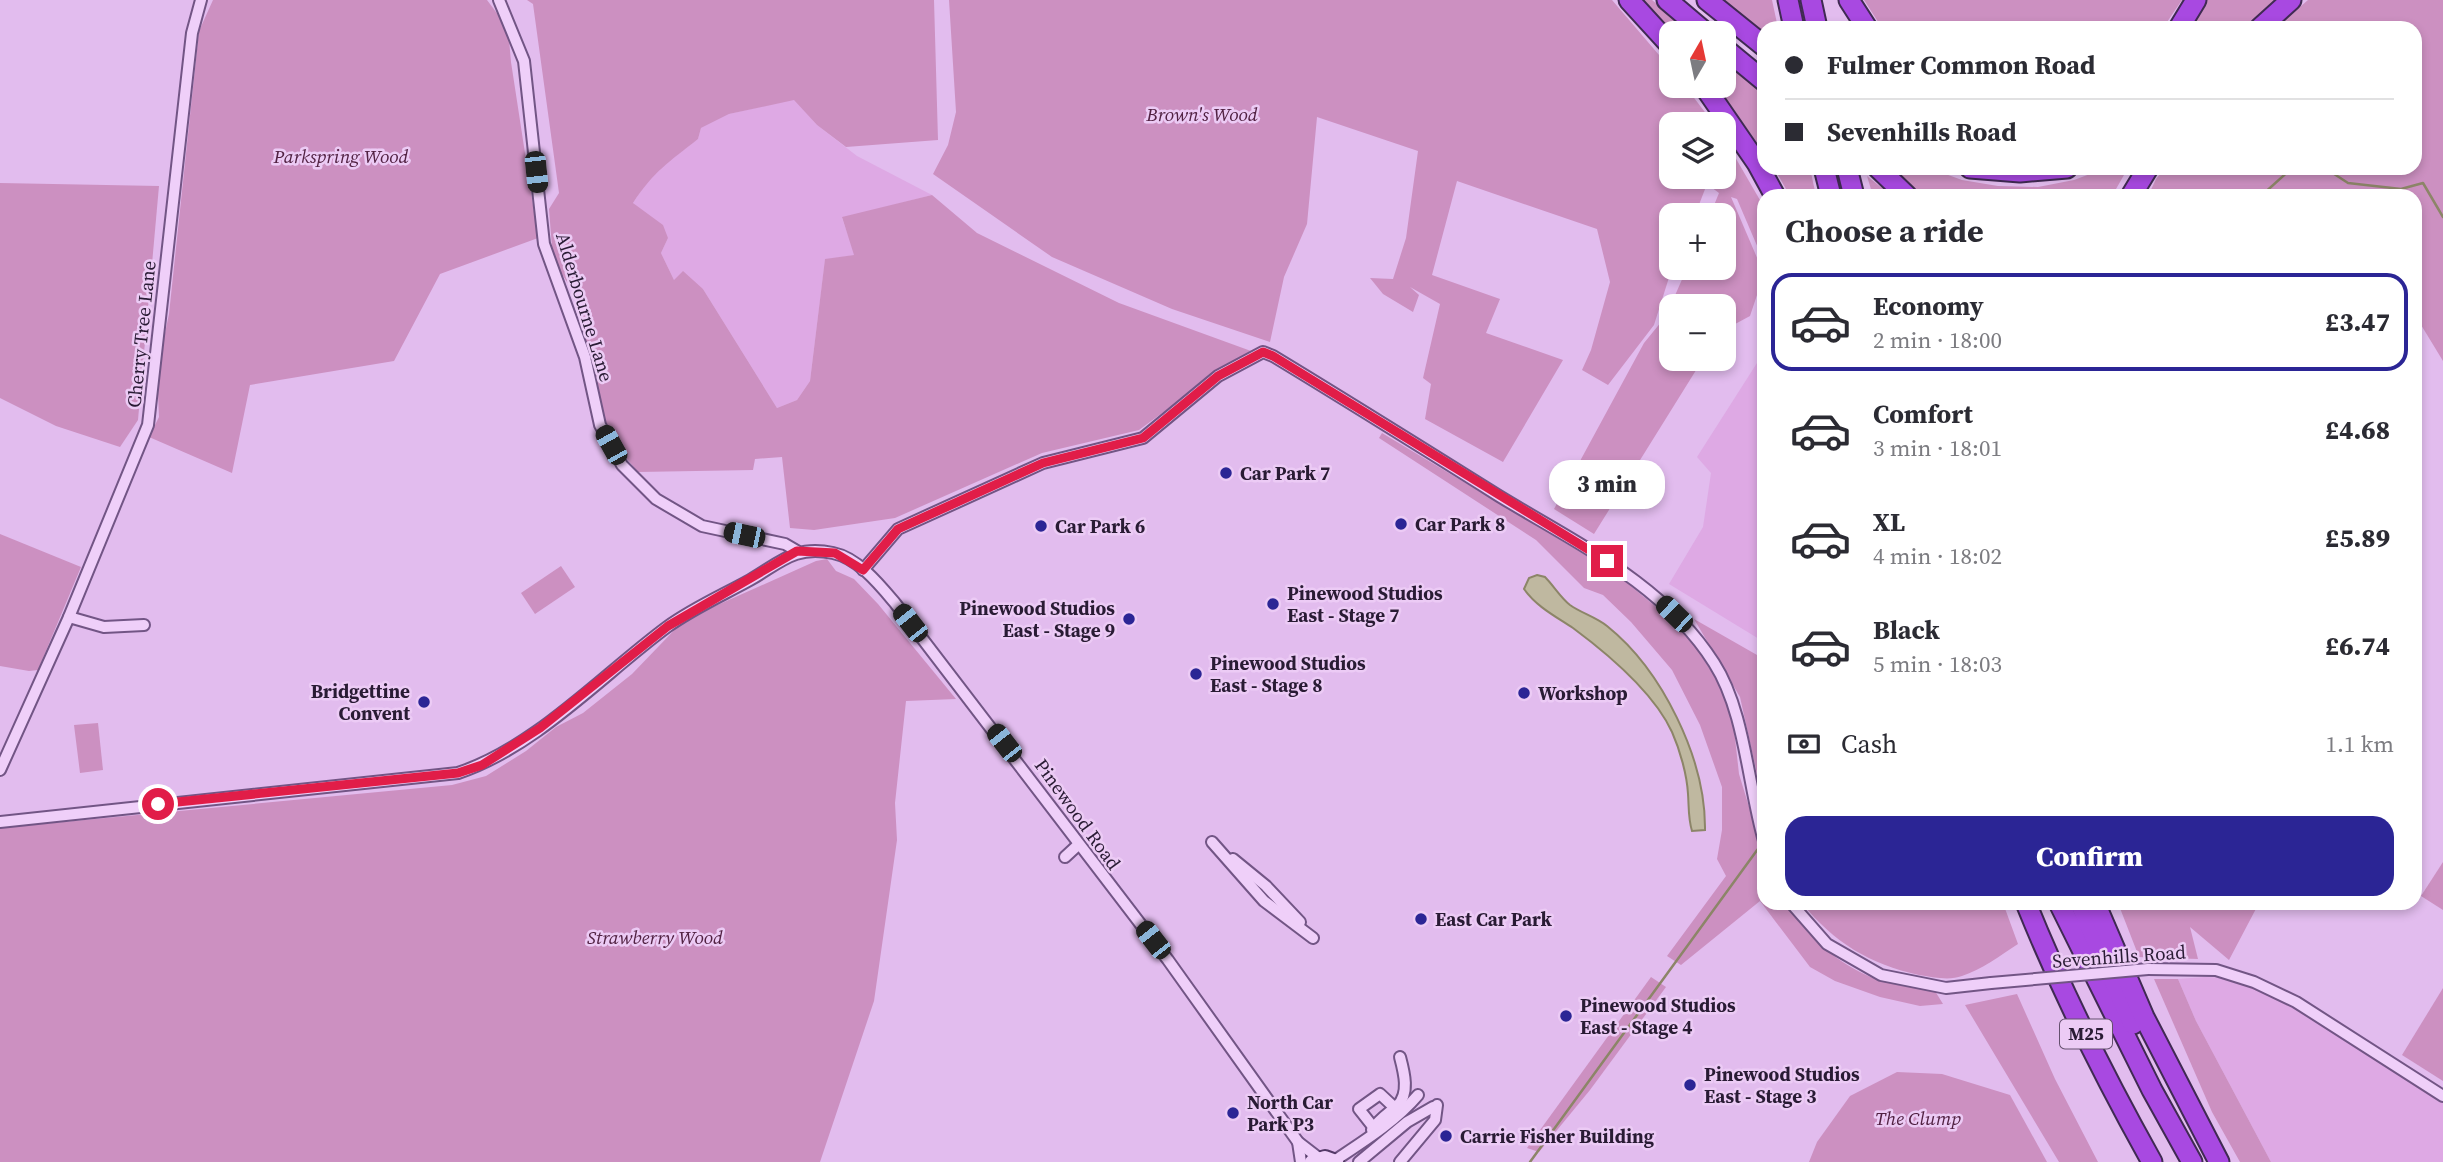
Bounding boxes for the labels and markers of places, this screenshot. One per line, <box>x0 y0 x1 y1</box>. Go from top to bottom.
place label: Car Park 7 <box>1240 460 1330 486</box>
marker: Car Park 7 <box>1218 465 1234 481</box>
place label: Car Park 8 <box>1415 511 1505 537</box>
place label: Car Park 6 <box>1055 513 1145 539</box>
marker: Car Park 8 <box>1393 516 1409 532</box>
marker: Car Park 6 <box>1033 518 1049 534</box>
place label: Pinewood Studios East - Stage 7 <box>1287 580 1443 628</box>
place label: Pinewood Studios East - Stage 9 <box>959 595 1115 643</box>
marker: Pinewood Studios East - Stage 7 <box>1265 596 1281 612</box>
marker: Pinewood Studios East - Stage 9 <box>1121 611 1137 627</box>
place label: Pinewood Studios East - Stage 8 <box>1210 650 1366 698</box>
marker: Pinewood Studios East - Stage 8 <box>1188 666 1204 682</box>
place label: Bridgettine Convent <box>311 678 410 726</box>
place label: Workshop <box>1538 680 1628 706</box>
marker: Workshop <box>1516 685 1532 701</box>
marker: Bridgettine Convent <box>416 694 432 710</box>
place label: East Car Park <box>1435 906 1552 932</box>
marker: East Car Park <box>1413 911 1429 927</box>
place label: Pinewood Studios East - Stage 4 <box>1580 992 1736 1040</box>
marker: Pinewood Studios East - Stage 4 <box>1558 1008 1574 1024</box>
place label: Pinewood Studios East - Stage 3 <box>1704 1061 1860 1109</box>
marker: Pinewood Studios East - Stage 3 <box>1682 1077 1698 1093</box>
place label: North Car Park P3 <box>1247 1089 1333 1137</box>
marker: North Car Park P3 <box>1225 1105 1241 1121</box>
place label: Carrie Fisher Building <box>1460 1123 1655 1149</box>
marker: Carrie Fisher Building <box>1438 1128 1454 1144</box>

